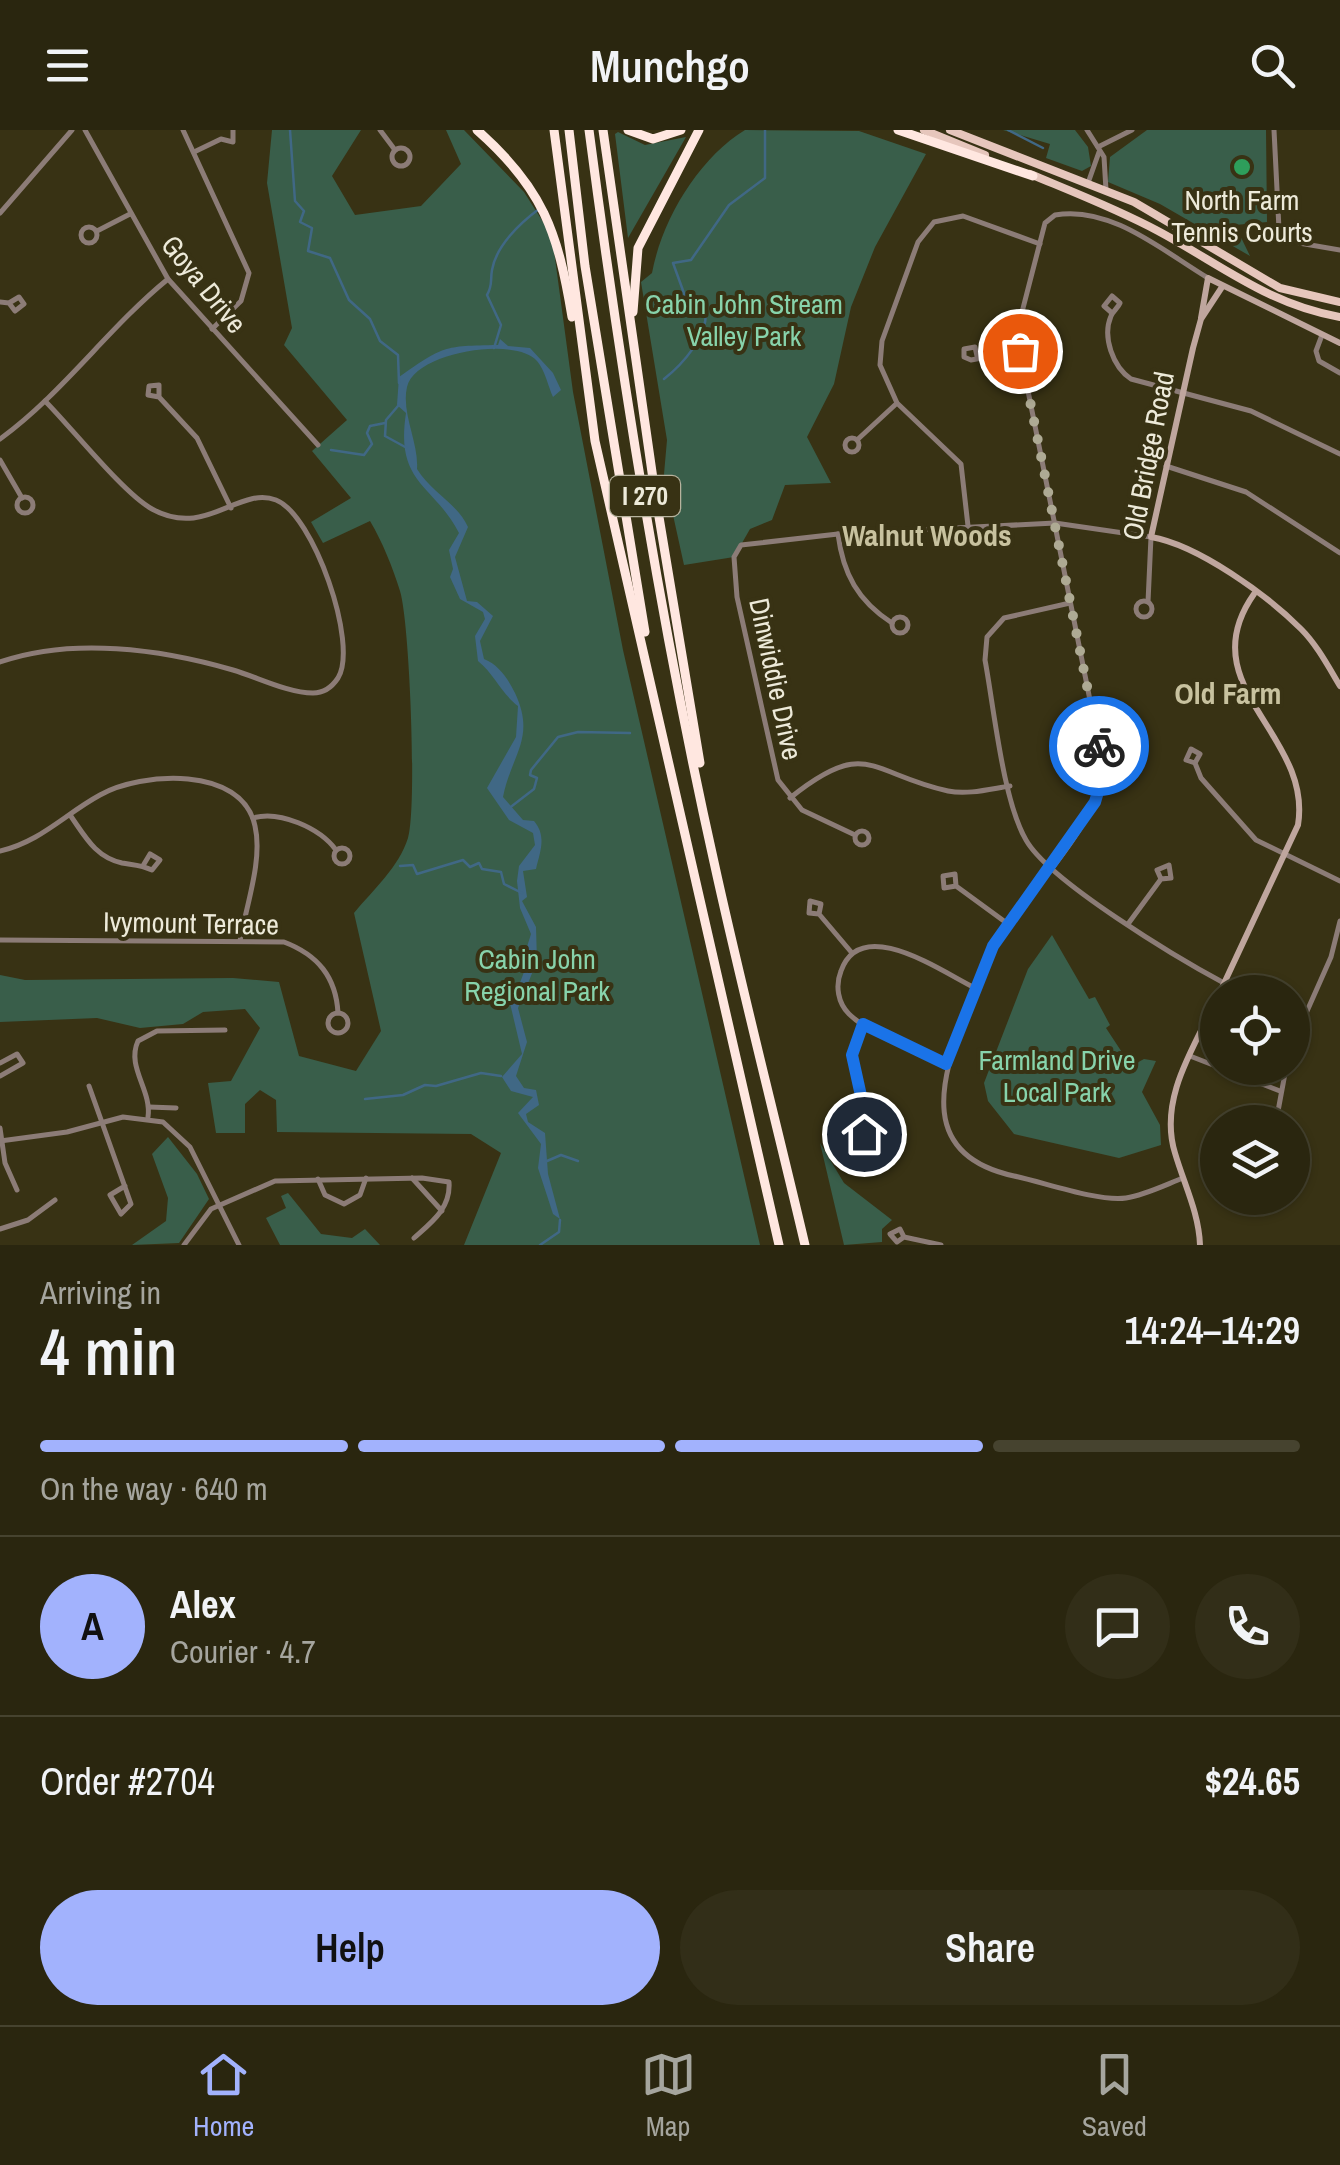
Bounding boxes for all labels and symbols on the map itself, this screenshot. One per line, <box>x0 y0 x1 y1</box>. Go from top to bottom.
marker: North Farm Tennis Courts <box>1231 156 1253 178</box>
place label: North Farm Tennis Courts <box>1171 181 1313 251</box>
street label: Goya Drive <box>153 227 255 341</box>
park label: Cabin John Stream Valley Park <box>645 285 843 355</box>
pin <box>978 309 1063 394</box>
street label: Old Bridge Road <box>1113 368 1183 544</box>
road number: I 270 <box>610 476 680 516</box>
district label: Walnut Woods <box>842 515 1012 555</box>
street label: Dinwiddie Drive <box>740 595 812 763</box>
district label: Old Farm <box>1175 673 1281 713</box>
courier <box>1049 696 1149 796</box>
street label: Ivymount Terrace <box>103 902 279 944</box>
park label: Cabin John Regional Park <box>464 940 610 1010</box>
park label: Farmland Drive Local Park <box>978 1041 1136 1111</box>
pin <box>822 1092 907 1177</box>

